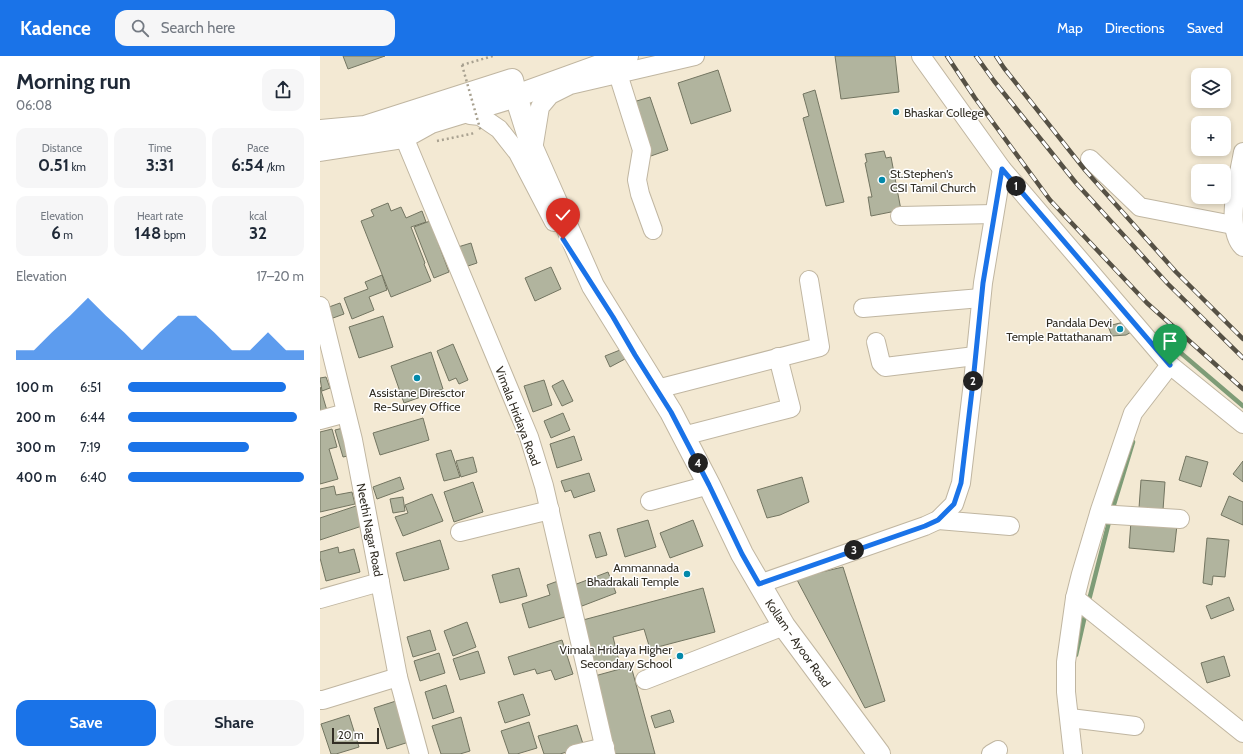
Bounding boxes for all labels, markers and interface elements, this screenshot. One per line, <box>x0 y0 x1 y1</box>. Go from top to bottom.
search box <box>115 10 395 46</box>
text: Kadence <box>20 17 91 40</box>
icon: search <box>129 17 151 39</box>
text: Search here <box>161 19 235 37</box>
text: Map <box>1057 19 1083 37</box>
text: Directions <box>1105 19 1165 37</box>
text: Saved <box>1187 19 1223 37</box>
text: Morning run <box>16 68 131 95</box>
map controls <box>1191 68 1231 204</box>
button: layers <box>1191 68 1231 108</box>
button: share <box>262 69 304 111</box>
text: 06:08 <box>16 97 52 113</box>
place label: Bhaskar College <box>904 105 984 120</box>
marker: Bhaskar College <box>891 107 901 117</box>
button: + <box>1191 116 1231 156</box>
text: Distance <box>42 141 82 155</box>
text: Time <box>148 141 172 155</box>
text: Pace <box>247 141 269 155</box>
text: 0.51 <box>38 155 69 175</box>
text: 3:31 <box>146 155 174 175</box>
text: 6:54 <box>231 155 264 175</box>
text: km <box>69 160 86 174</box>
text: /km <box>264 160 285 174</box>
button: − <box>1191 164 1231 204</box>
place label: St.Stephen's CSI Tamil Church <box>890 166 976 195</box>
marker: St.Stephen's CSI Tamil Church <box>877 175 887 185</box>
pin: 1 <box>1006 176 1026 196</box>
text: 1 <box>1014 179 1018 193</box>
pin <box>546 198 580 239</box>
icon: check <box>552 204 574 226</box>
text: Elevation <box>41 209 83 223</box>
text: Heart rate <box>137 209 183 223</box>
text: kcal <box>249 209 267 223</box>
text: 6 <box>51 223 61 243</box>
text: 148 <box>134 223 161 243</box>
text: 32 <box>249 223 267 243</box>
text: m <box>61 228 73 242</box>
text: bpm <box>161 228 186 242</box>
text: Elevation <box>16 268 67 284</box>
text: 17–20 m <box>256 268 304 284</box>
place label: Pandala Devi Temple Pattathanam <box>1006 315 1112 344</box>
marker: Pandala Devi Temple Pattathanam <box>1115 324 1125 334</box>
pin <box>1153 324 1187 365</box>
icon: arrive <box>1159 330 1181 352</box>
street label: Vimala Hridaya Road <box>492 364 544 468</box>
pin: 2 <box>963 371 983 391</box>
marker: Assistane Diresctor Re-Survey Office <box>412 373 422 383</box>
text: 2 <box>970 374 976 388</box>
text: 100 m <box>16 379 53 395</box>
text: 6:51 <box>80 379 101 395</box>
place label: Assistane Diresctor Re-Survey Office <box>369 385 465 414</box>
text: 200 m <box>16 409 55 425</box>
text: 6:44 <box>80 409 105 425</box>
text: 300 m <box>16 439 56 455</box>
text: 7:19 <box>80 439 101 455</box>
pin: 4 <box>688 453 708 473</box>
text: 4 <box>695 456 701 470</box>
text: 400 m <box>16 469 57 485</box>
text: 6:40 <box>80 469 107 485</box>
street label: Neethi Nagar Road <box>354 482 386 578</box>
pin: 3 <box>844 540 864 560</box>
text: 3 <box>851 543 857 557</box>
place label: Ammannada Bhadrakali Temple <box>587 560 679 589</box>
marker: Ammannada Bhadrakali Temple <box>682 569 692 579</box>
street label: Kollam - Ayoor Road <box>762 596 834 690</box>
place label: Vimala Hridaya Higher Secondary School <box>559 642 672 671</box>
marker: Vimala Hridaya Higher Secondary School <box>675 651 685 661</box>
button: Save <box>16 700 156 746</box>
button: Share <box>164 700 304 746</box>
scale bar <box>332 726 379 745</box>
text: 20 m <box>338 728 364 742</box>

